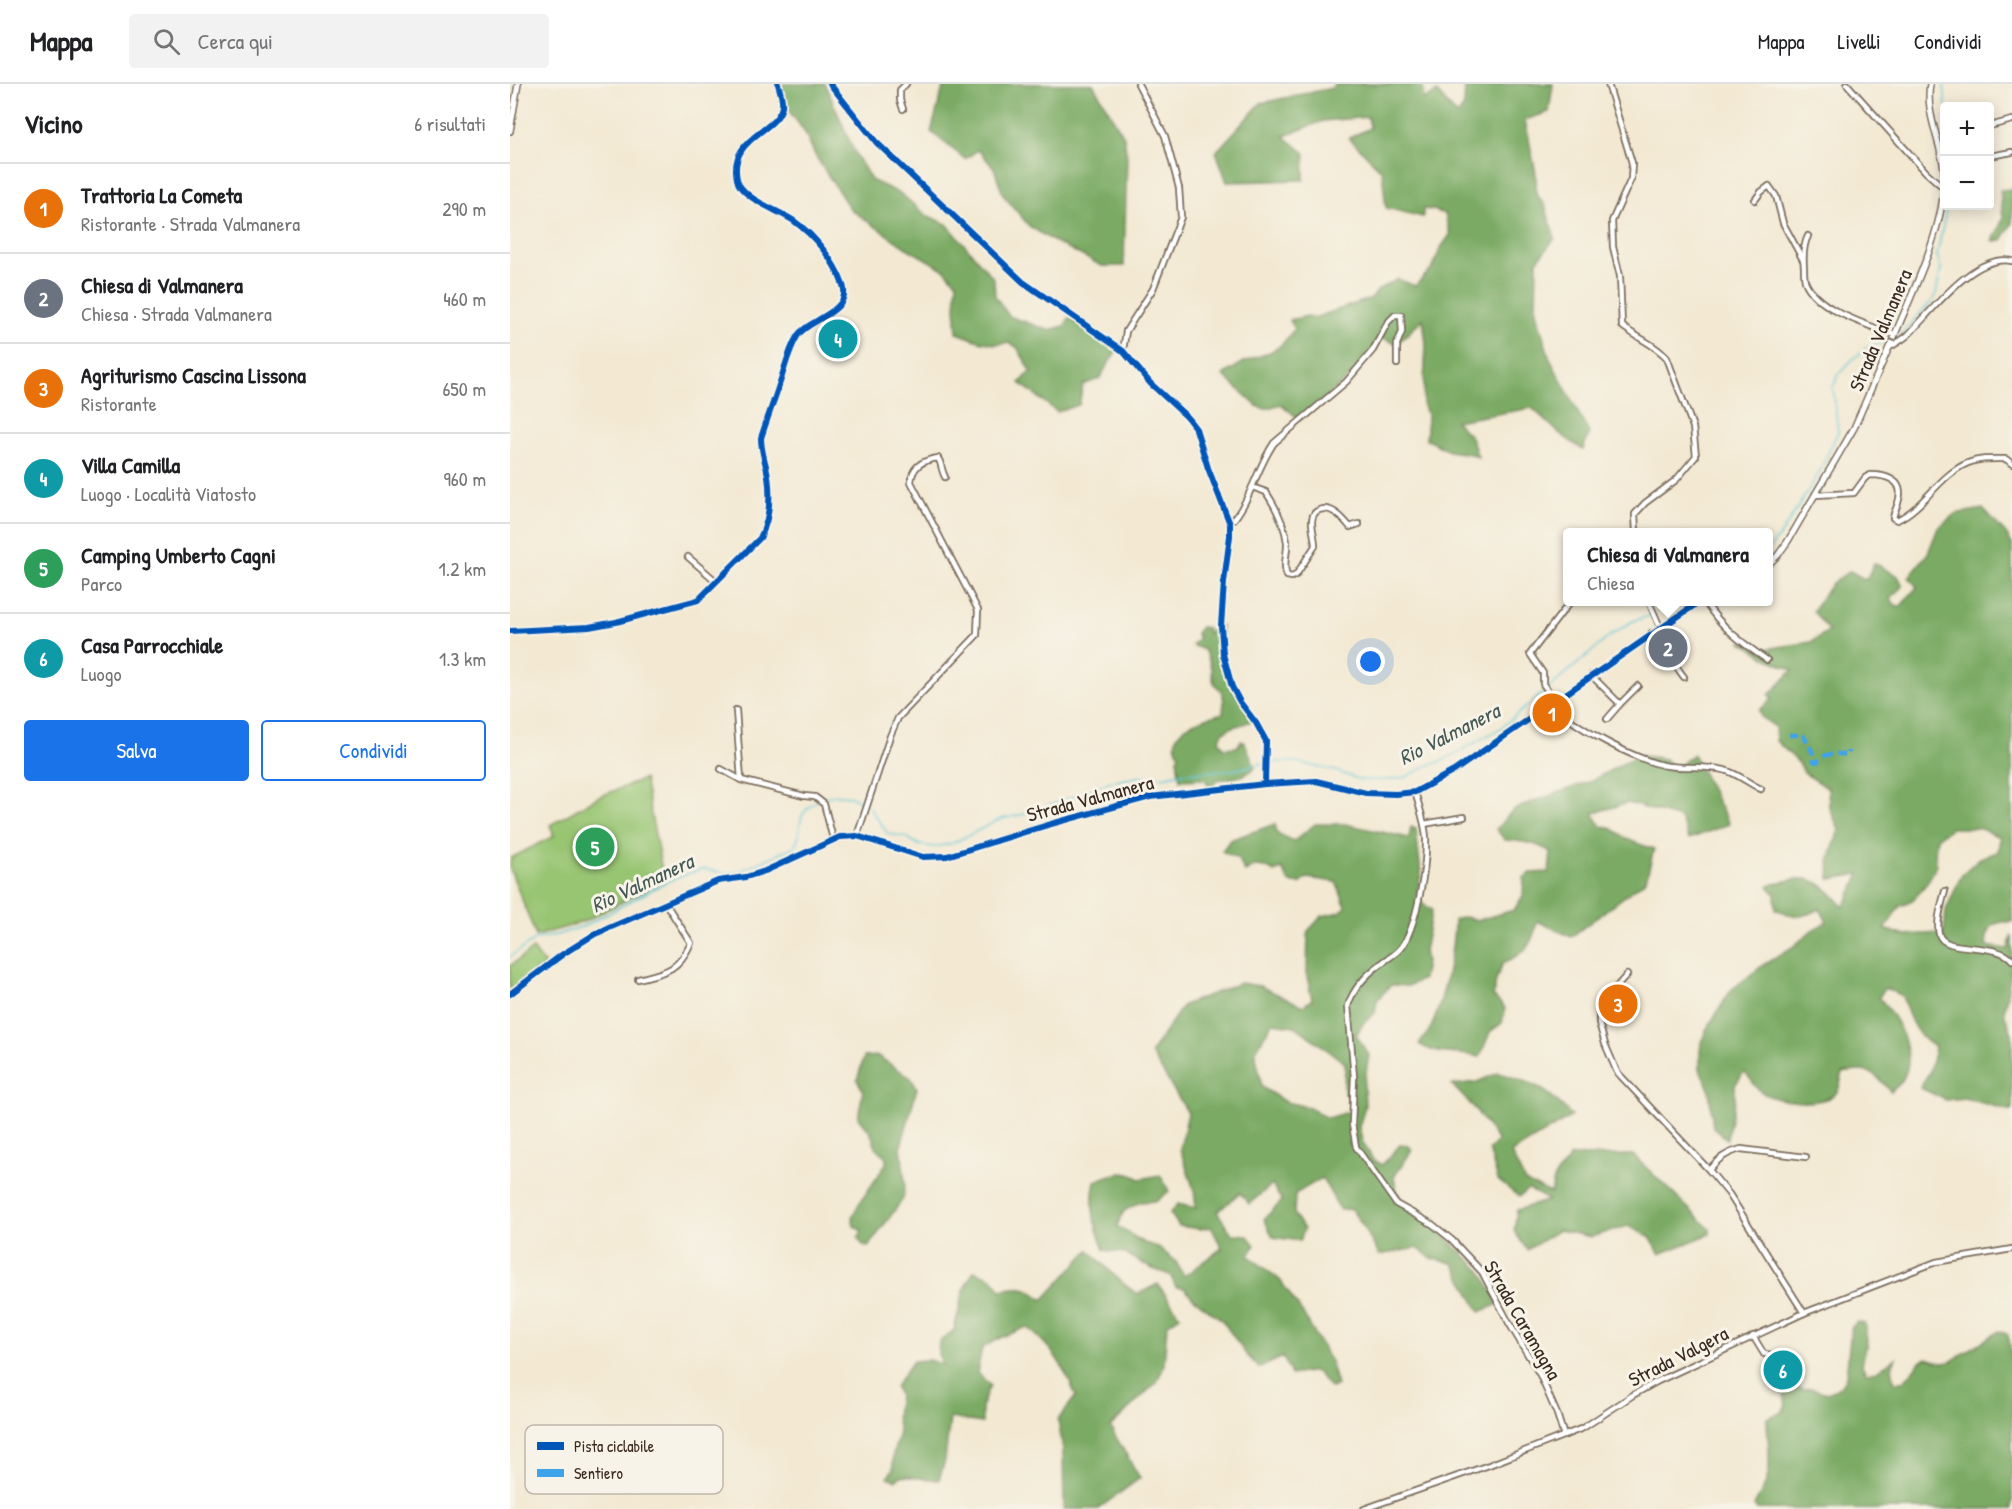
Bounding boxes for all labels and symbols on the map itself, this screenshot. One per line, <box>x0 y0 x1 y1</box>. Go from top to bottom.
street label: Strada Valmanera <box>1842 265 1918 395</box>
pin: 4 <box>818 316 858 362</box>
pin: 2 <box>1648 626 1688 670</box>
your location <box>1356 647 1385 676</box>
pin: 1 <box>1532 690 1572 736</box>
water label: Rio Valmanera <box>1393 695 1507 772</box>
street label: Strada Valmanera <box>1024 768 1157 828</box>
pin: 5 <box>576 824 614 870</box>
water label: Rio Valmanera <box>586 845 700 919</box>
pin: 3 <box>1598 982 1638 1026</box>
street label: Strada Caramagna <box>1478 1255 1568 1385</box>
street label: Strada Valgera <box>1623 1319 1733 1393</box>
pin: 6 <box>1764 1348 1802 1392</box>
legend <box>525 1425 723 1494</box>
text: Pista ciclabile <box>574 1435 655 1457</box>
text: Sentiero <box>574 1462 624 1484</box>

